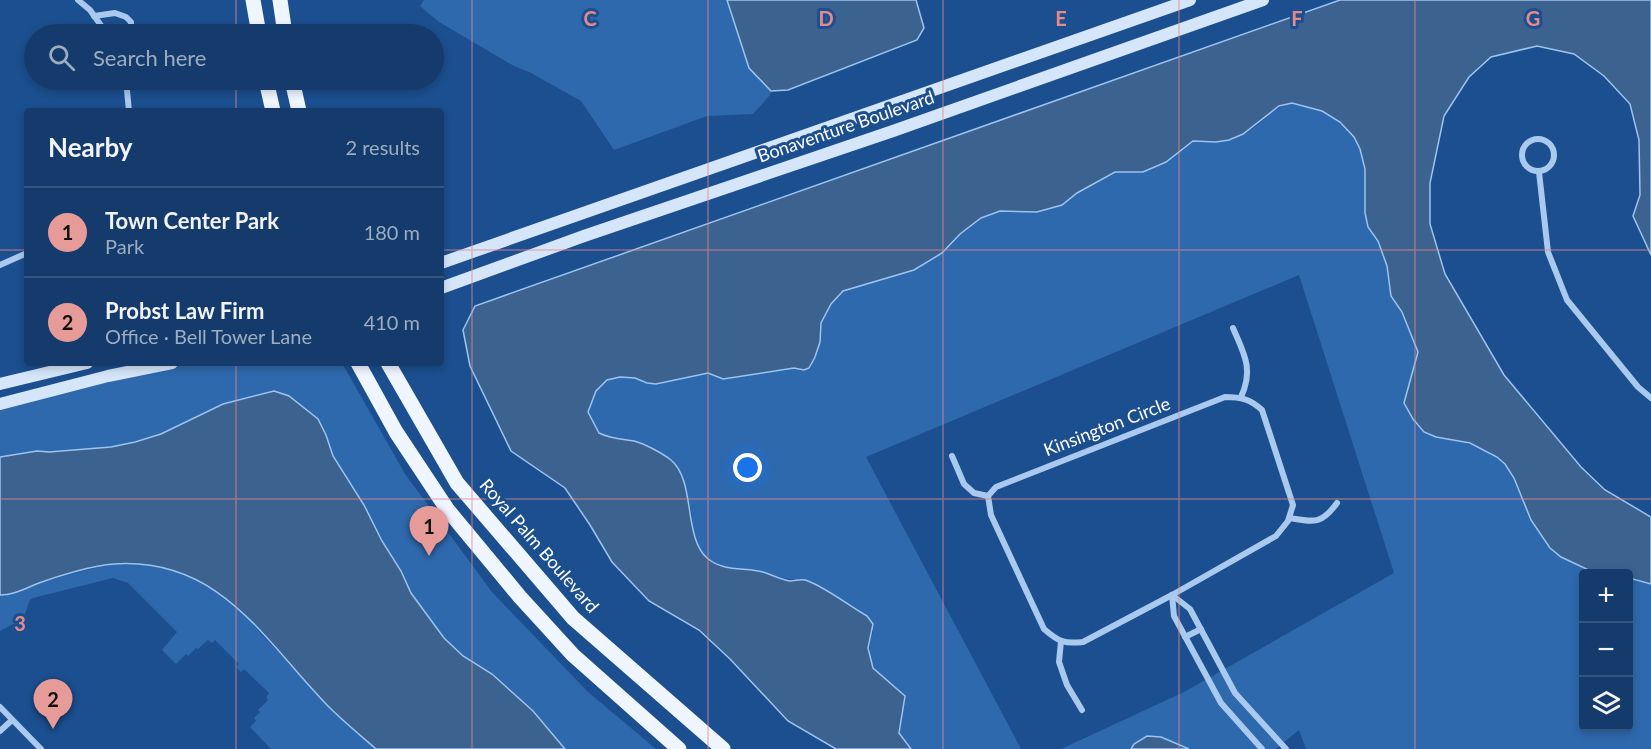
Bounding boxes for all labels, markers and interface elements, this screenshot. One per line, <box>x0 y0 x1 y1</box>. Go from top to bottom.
text: C <box>583 6 597 30</box>
text: D <box>818 6 834 30</box>
text: E <box>1055 6 1067 30</box>
text: F <box>1291 6 1303 30</box>
text: G <box>1526 6 1540 30</box>
search box <box>24 24 444 90</box>
icon: search <box>45 41 78 74</box>
text: Search here <box>93 44 206 71</box>
street label: Bonaventure Boulevard <box>754 85 937 167</box>
text: Nearby <box>48 131 133 163</box>
text: 2 results <box>345 135 420 159</box>
text: Town Center Park <box>105 207 279 234</box>
text: 1 <box>62 220 73 244</box>
text: 180 m <box>364 220 420 244</box>
text: Park <box>105 234 144 258</box>
text: Probst Law Firm <box>105 297 264 324</box>
text: 2 <box>62 310 73 334</box>
text: 410 m <box>364 310 420 334</box>
text: Office · Bell Tower Lane <box>105 324 312 348</box>
street label: Kinsington Circle <box>1040 392 1173 460</box>
your location <box>733 453 762 482</box>
street label: Royal Palm Boulevard <box>476 474 604 617</box>
pin: 1 <box>410 506 448 556</box>
map controls <box>1579 569 1633 731</box>
button: + <box>1579 569 1633 623</box>
text: 3 <box>14 611 26 635</box>
button: − <box>1579 623 1633 677</box>
button: layers <box>1579 677 1633 731</box>
pin: 2 <box>34 680 72 729</box>

